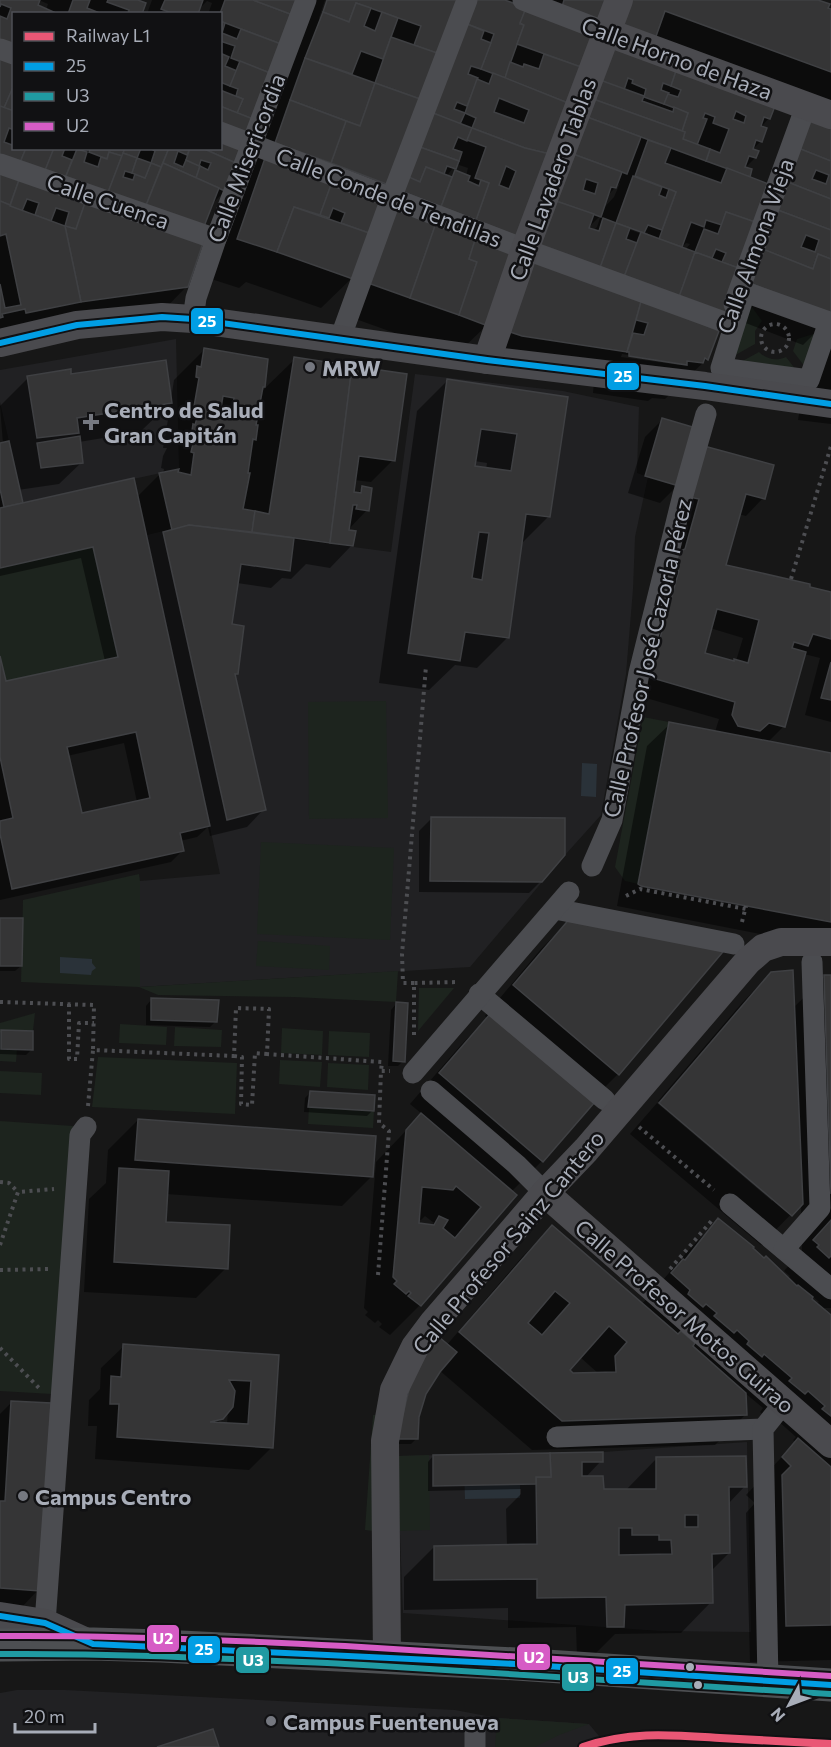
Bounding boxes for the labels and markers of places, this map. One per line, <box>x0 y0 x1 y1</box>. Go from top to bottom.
place label: MRW <box>322 354 381 381</box>
marker: MRW <box>303 360 317 374</box>
place label: Centro de Salud Gran Capitán <box>104 396 264 448</box>
marker: Centro de Salud Gran Capitán <box>82 413 100 431</box>
place label: Campus Centro <box>35 1483 191 1510</box>
marker: Campus Centro <box>16 1489 30 1503</box>
unlabelled marker <box>684 1661 696 1673</box>
unlabelled marker <box>692 1679 704 1691</box>
place label: Campus Fuentenueva <box>283 1708 499 1735</box>
marker: Campus Fuentenueva <box>264 1714 278 1728</box>

